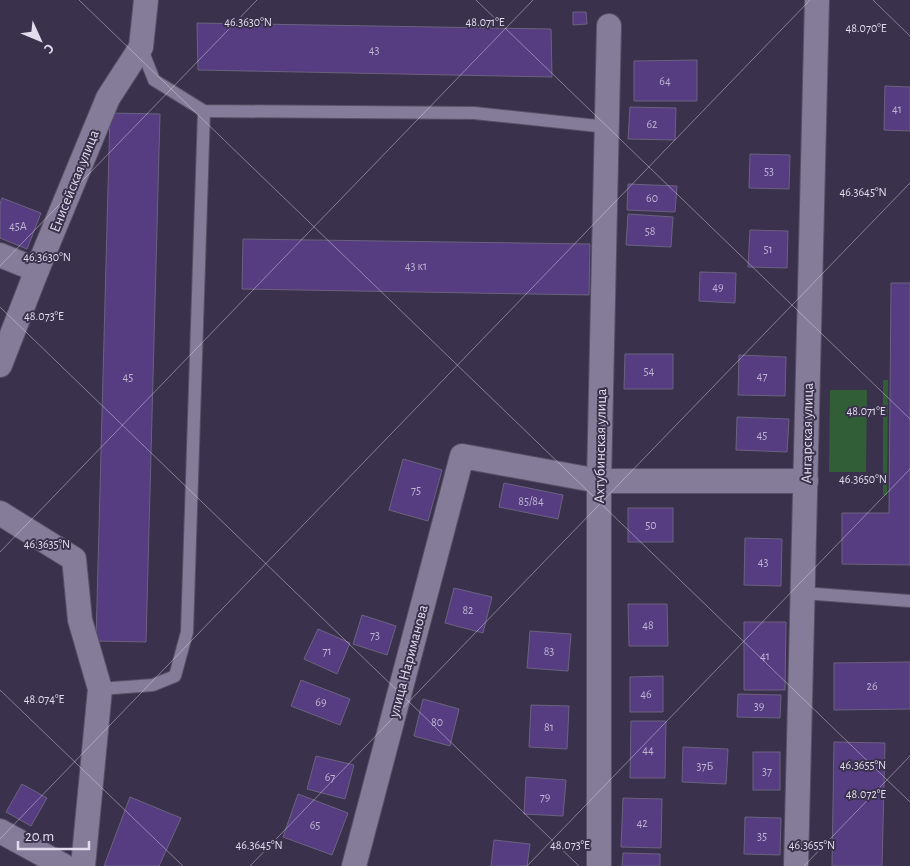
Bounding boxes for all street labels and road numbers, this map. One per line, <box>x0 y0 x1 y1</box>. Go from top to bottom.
street label: Енисейская улица <box>47 128 102 234</box>
street label: Ангарская улица <box>799 382 816 483</box>
street label: Ахтубинская улица <box>592 388 609 504</box>
street label: улица Нариманова <box>386 603 431 720</box>

